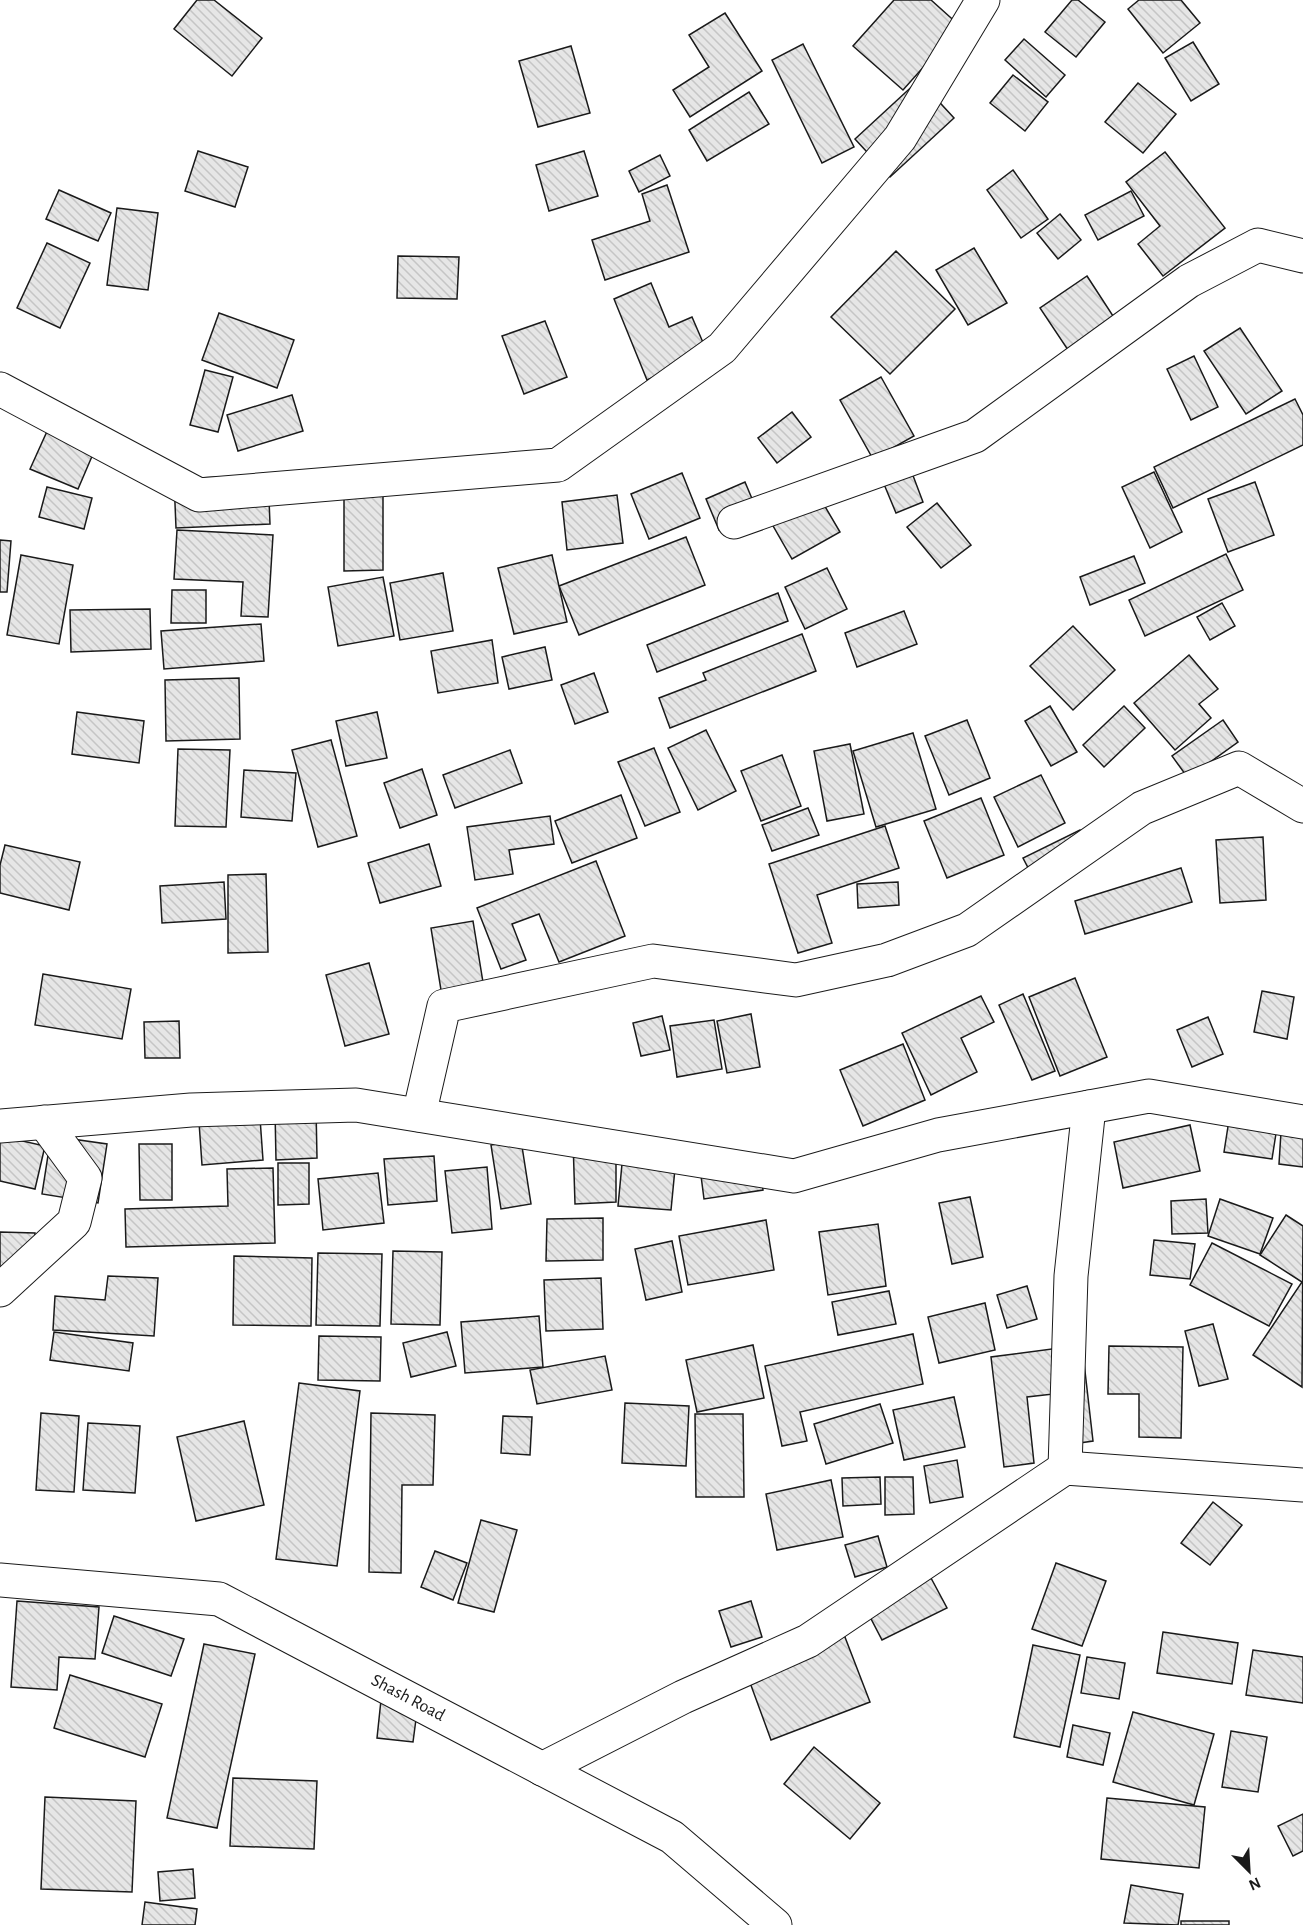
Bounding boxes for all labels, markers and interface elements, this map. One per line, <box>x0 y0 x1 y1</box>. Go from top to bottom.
street label: Shash Road <box>368 1671 448 1725</box>
north arrow <box>1219 1841 1279 1901</box>
text: N <box>1246 1874 1263 1893</box>

